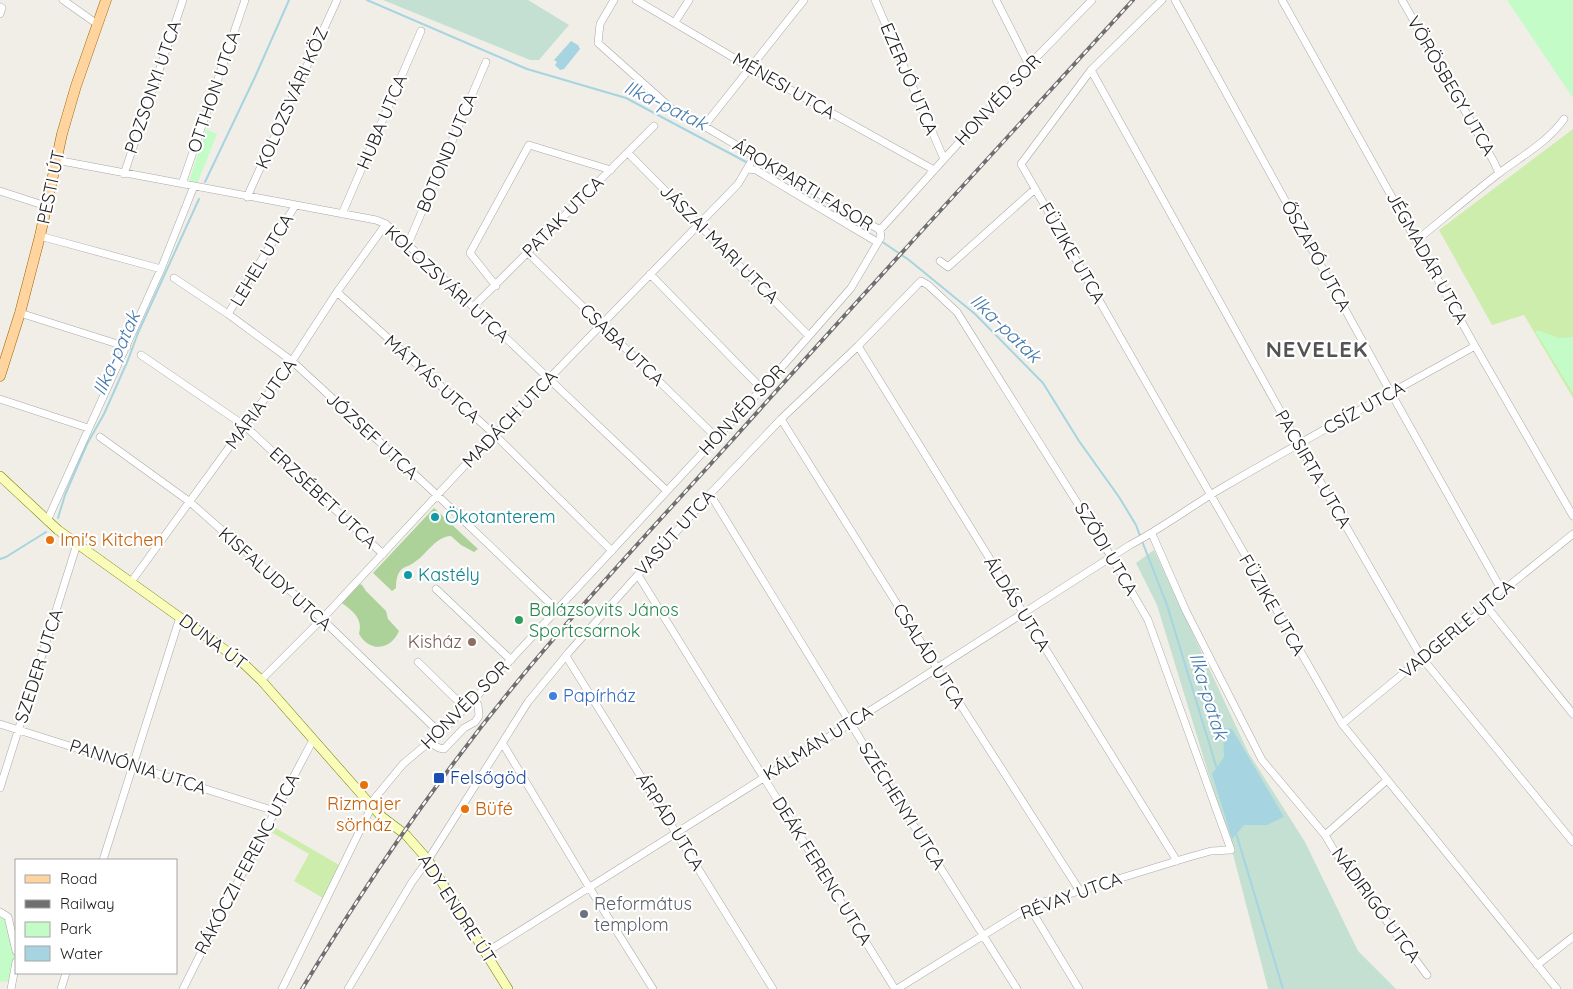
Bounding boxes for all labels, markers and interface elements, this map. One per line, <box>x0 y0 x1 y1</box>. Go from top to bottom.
street label: VÖRÖSBEGY UTCA <box>1402 12 1501 160</box>
street label: POZSONYI UTCA <box>119 17 186 156</box>
street label: EZERJÓ UTCA <box>875 19 944 139</box>
street label: KOLOZSVÁRI KÖZ <box>250 23 333 172</box>
street label: OTTHON UTCA <box>182 28 245 156</box>
street label: MÉNESI UTCA <box>729 47 840 124</box>
street label: HONVÉD SOR <box>950 49 1046 150</box>
street label: HUBA UTCA <box>351 71 412 173</box>
water label: Ilka-patak <box>621 75 713 136</box>
street label: BOTOND UTCA <box>411 89 482 216</box>
street label: ÁROKPARTI FASOR <box>729 133 878 236</box>
street label: PESTI ÚT <box>31 148 70 226</box>
street label: PATAK UTCA <box>517 171 609 262</box>
street label: JÁSZAI MARI UTCA <box>655 179 784 308</box>
street label: JÉGMADÁR UTCA <box>1382 188 1474 328</box>
street label: ŐSZAPÓ UTCA <box>1276 196 1357 316</box>
street label: FÜZIKE UTCA <box>1034 198 1111 308</box>
street label: LEHEL UTCA <box>225 209 298 310</box>
street label: KOLOZSVÁRI UTCA <box>380 220 515 347</box>
water label: Ilka-patak <box>966 288 1048 369</box>
street label: CSABA UTCA <box>575 299 670 391</box>
water label: Ilka-patak <box>87 306 146 399</box>
street label: MÁTYÁS UTCA <box>380 330 485 428</box>
district label: NEVELEK <box>1266 335 1368 363</box>
street label: MÁRIA UTCA <box>220 354 301 454</box>
street label: HONVÉD SOR <box>694 359 790 460</box>
street label: MADÁCH UTCA <box>457 365 562 472</box>
street label: CSÍZ UTCA <box>1319 376 1409 439</box>
street label: JÓZSEF UTCA <box>321 387 424 484</box>
street label: PACSIRTA UTCA <box>1270 405 1357 532</box>
street label: ERZSÉBET UTCA <box>265 442 382 554</box>
street label: VASÚT UTCA <box>630 484 720 581</box>
street label: SZŐDI UTCA <box>1070 498 1143 600</box>
place label: Ökotanterem <box>445 505 556 528</box>
marker: Ökotanterem <box>429 511 441 523</box>
street label: KISFALUDY UTCA <box>214 522 337 636</box>
place label: Imi's Kitchen <box>60 528 164 551</box>
marker: Imi's Kitchen <box>44 534 56 546</box>
street label: FÜZIKE UTCA <box>1234 550 1311 660</box>
street label: ÁLDÁS UTCA <box>979 552 1056 656</box>
place label: Kastély <box>418 563 480 586</box>
marker: Kastély <box>402 569 414 581</box>
street label: VADGERLE UTCA <box>1395 574 1519 683</box>
place label: Balázsovits János Sportcsarnok <box>529 598 679 642</box>
street label: CSALÁD UTCA <box>888 599 971 713</box>
street label: SZEDER UTCA <box>9 605 68 726</box>
street label: DUNA ÚT <box>175 609 252 675</box>
marker: Balázsovits János Sportcsarnok <box>513 614 525 626</box>
place label: Kisház <box>408 630 462 653</box>
marker: Kisház <box>466 636 478 648</box>
water label: Ilka-patak <box>1184 650 1234 744</box>
street label: HONVÉD SOR <box>416 656 514 754</box>
place label: Papírház <box>563 684 636 707</box>
marker: Papírház <box>547 690 559 702</box>
street label: KÁLMÁN UTCA <box>759 700 877 785</box>
street label: PANNÓNIA UTCA <box>67 734 210 800</box>
street label: SZÉCHENYI UTCA <box>854 738 951 874</box>
place label: Felsőgöd <box>450 766 527 789</box>
street label: RÁKÓCZI FERENC UTCA <box>189 769 304 958</box>
street label: ÁRPÁD UTCA <box>631 769 710 875</box>
marker: Felsőgöd <box>432 771 446 785</box>
marker: Rizmajer sörház <box>358 779 370 791</box>
place label: Rizmajer sörház <box>327 792 401 836</box>
street label: DEÁK FERENC UTCA <box>767 792 878 950</box>
place label: Büfé <box>475 797 513 820</box>
marker: Büfé <box>459 803 471 815</box>
street label: NÁDIRIGÓ UTCA <box>1327 843 1426 967</box>
street label: ADY ENDRE ÚT <box>413 850 502 968</box>
legend <box>15 859 178 974</box>
street label: RÉVAY UTCA <box>1017 866 1125 925</box>
text: Road <box>60 869 97 888</box>
place label: Református templom <box>594 892 692 936</box>
text: Railway <box>60 894 115 913</box>
marker: Református templom <box>578 908 590 920</box>
text: Park <box>60 919 92 938</box>
text: Water <box>60 944 103 963</box>

